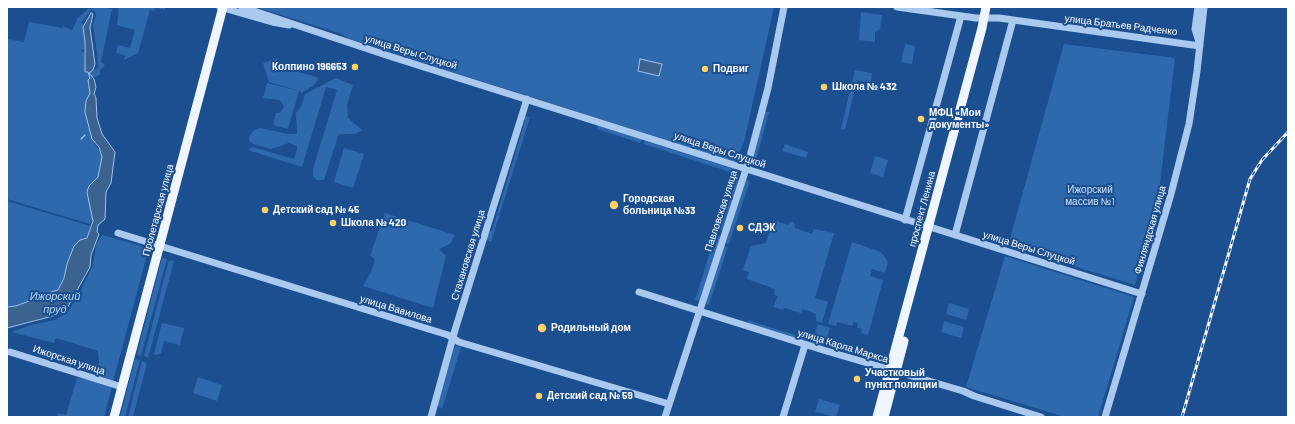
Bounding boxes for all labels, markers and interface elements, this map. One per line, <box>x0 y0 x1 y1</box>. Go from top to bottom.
street label: улица Братьев Радченко <box>1064 12 1178 38</box>
street label: улица Веры Слуцкой <box>363 32 459 72</box>
place label: Колпино 196653 <box>272 61 347 73</box>
marker: Колпино 196653 <box>350 62 360 72</box>
place label: Подвиг <box>713 63 749 75</box>
marker: Подвиг <box>700 64 710 74</box>
place label: Школа № 432 <box>832 81 897 93</box>
marker: Школа № 432 <box>819 82 829 92</box>
place label: МФЦ «Мои документы» <box>929 107 989 130</box>
marker: МФЦ «Мои документы» <box>916 114 926 124</box>
street label: улица Веры Слуцкой <box>673 129 767 171</box>
street label: Пролетарская улица <box>140 163 176 257</box>
street label: Павловская улица <box>702 169 740 253</box>
street label: проспект Ленина <box>906 170 938 248</box>
park label: Ижорский массив №1 <box>1065 184 1115 208</box>
street label: Финляндская улица <box>1132 184 1168 276</box>
place label: Городская больница №33 <box>623 193 696 216</box>
marker: Городская больница №33 <box>608 199 620 211</box>
place label: Детский сад № 45 <box>273 204 359 216</box>
marker: Детский сад № 45 <box>260 205 270 215</box>
street label: Стахановская улица <box>449 208 487 302</box>
place label: Школа № 420 <box>341 217 406 229</box>
marker: Школа № 420 <box>328 218 338 228</box>
place label: СДЭК <box>748 222 775 234</box>
marker: СДЭК <box>735 223 745 233</box>
street label: улица Веры Слуцкой <box>981 228 1077 268</box>
water label: Ижорский пруд <box>30 289 80 315</box>
street label: улица Вавилова <box>358 292 434 326</box>
marker: Родильный дом <box>536 322 548 334</box>
place label: Родильный дом <box>551 322 631 334</box>
street label: улица Карла Маркса <box>796 327 890 365</box>
street label: Ижорская улица <box>31 343 107 377</box>
place label: Участковый пункт полиции <box>865 367 937 390</box>
marker: Участковый пункт полиции <box>852 374 862 384</box>
place label: Детский сад № 59 <box>547 390 633 402</box>
marker: Детский сад № 59 <box>534 391 544 401</box>

